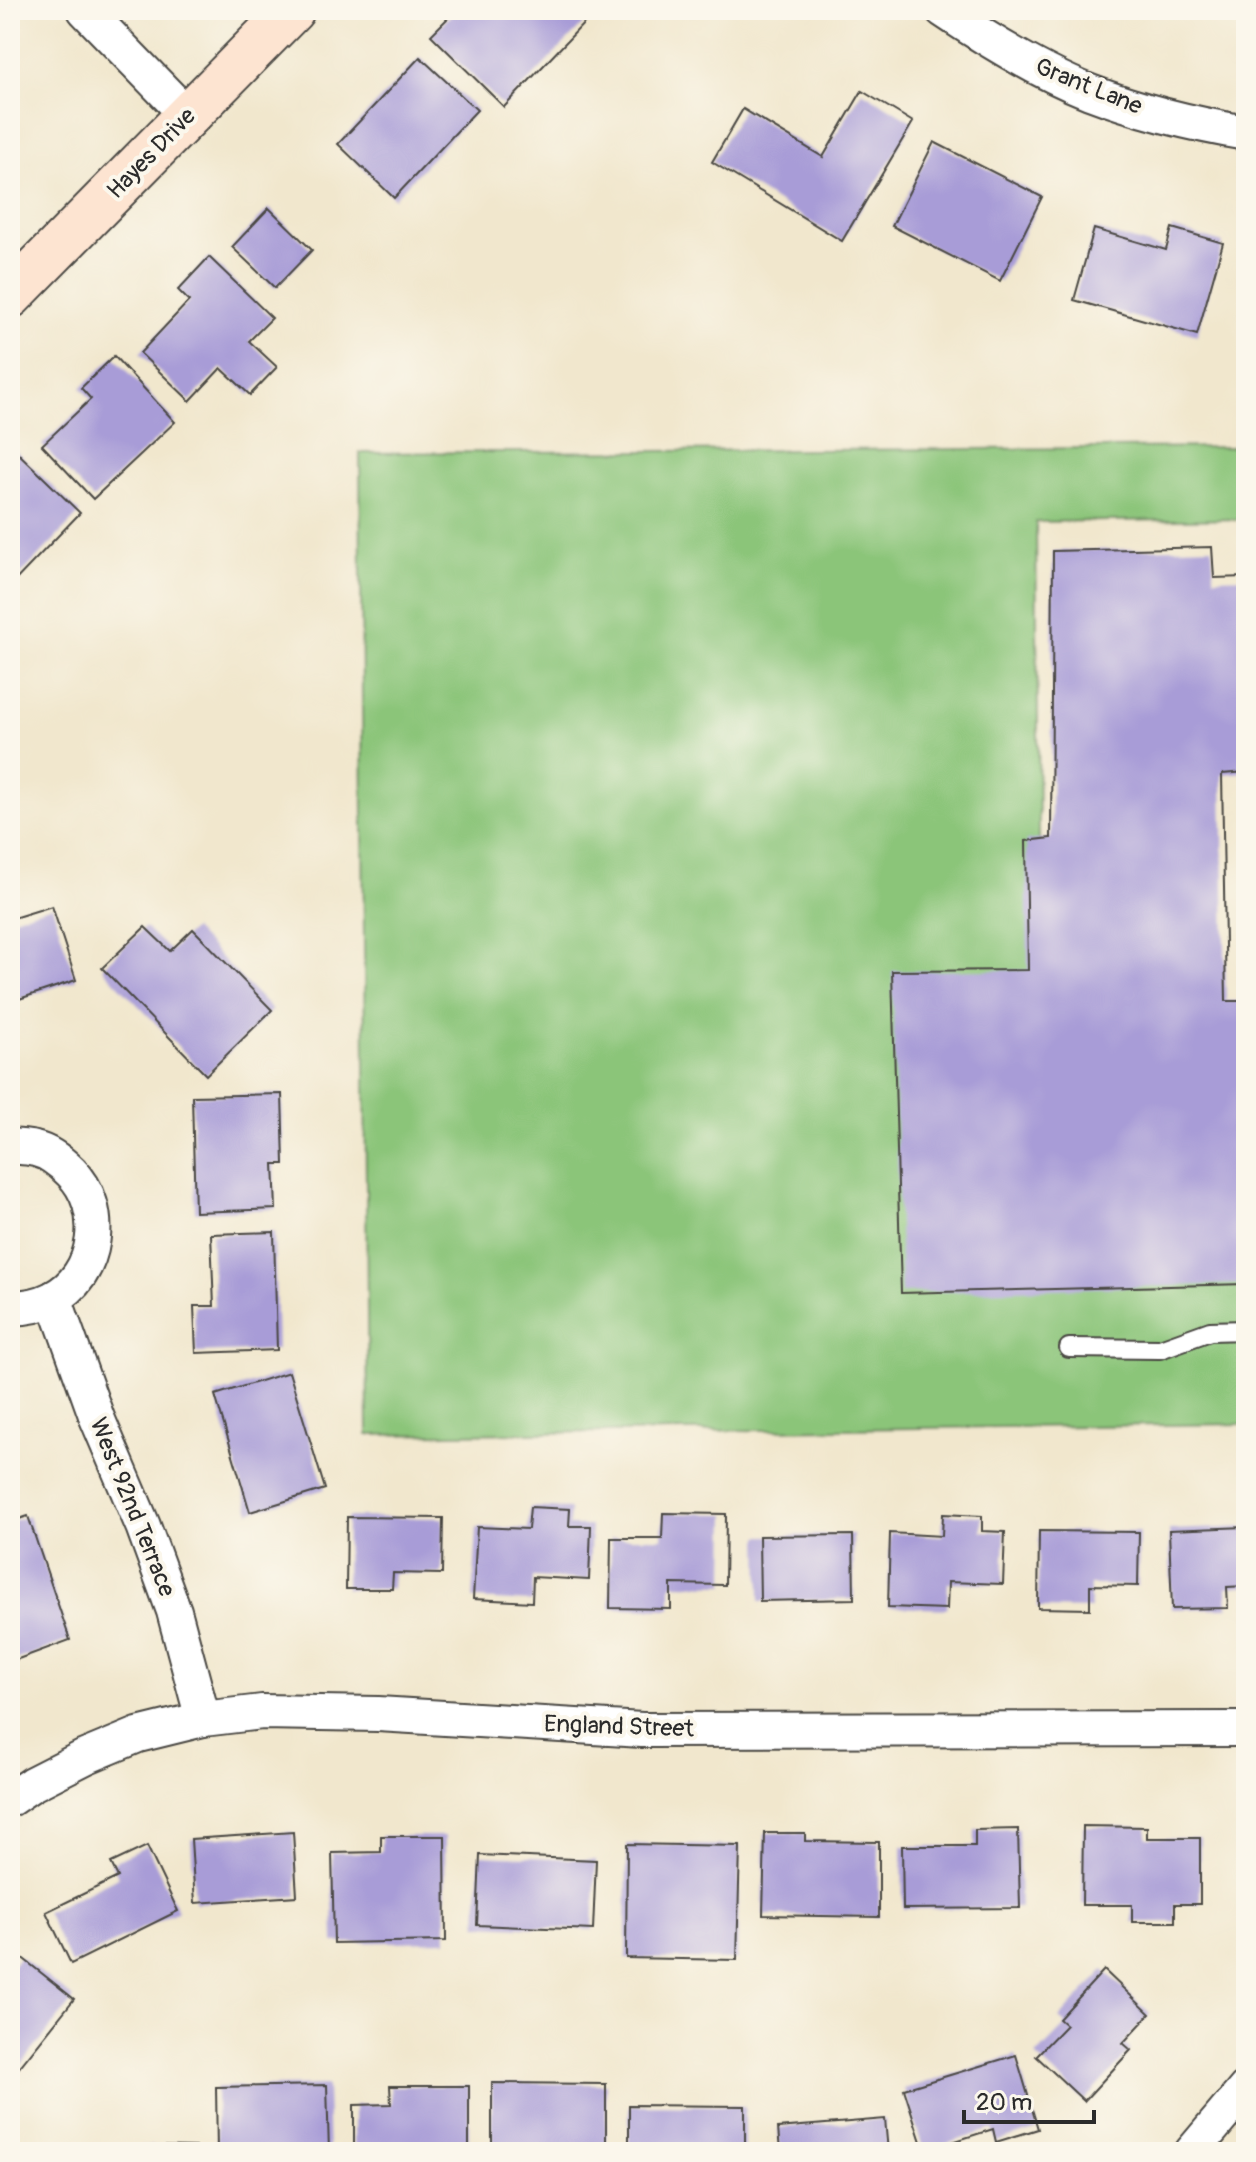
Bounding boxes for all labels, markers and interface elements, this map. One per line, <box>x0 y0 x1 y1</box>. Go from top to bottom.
street label: Grant Lane <box>1031 52 1147 121</box>
street label: Hayes Drive <box>101 102 202 205</box>
street label: West 92nd Terrace <box>83 1414 182 1601</box>
street label: England Street <box>544 1709 695 1744</box>
scale bar <box>964 2074 1094 2124</box>
text: 20 m <box>976 2088 1032 2117</box>

